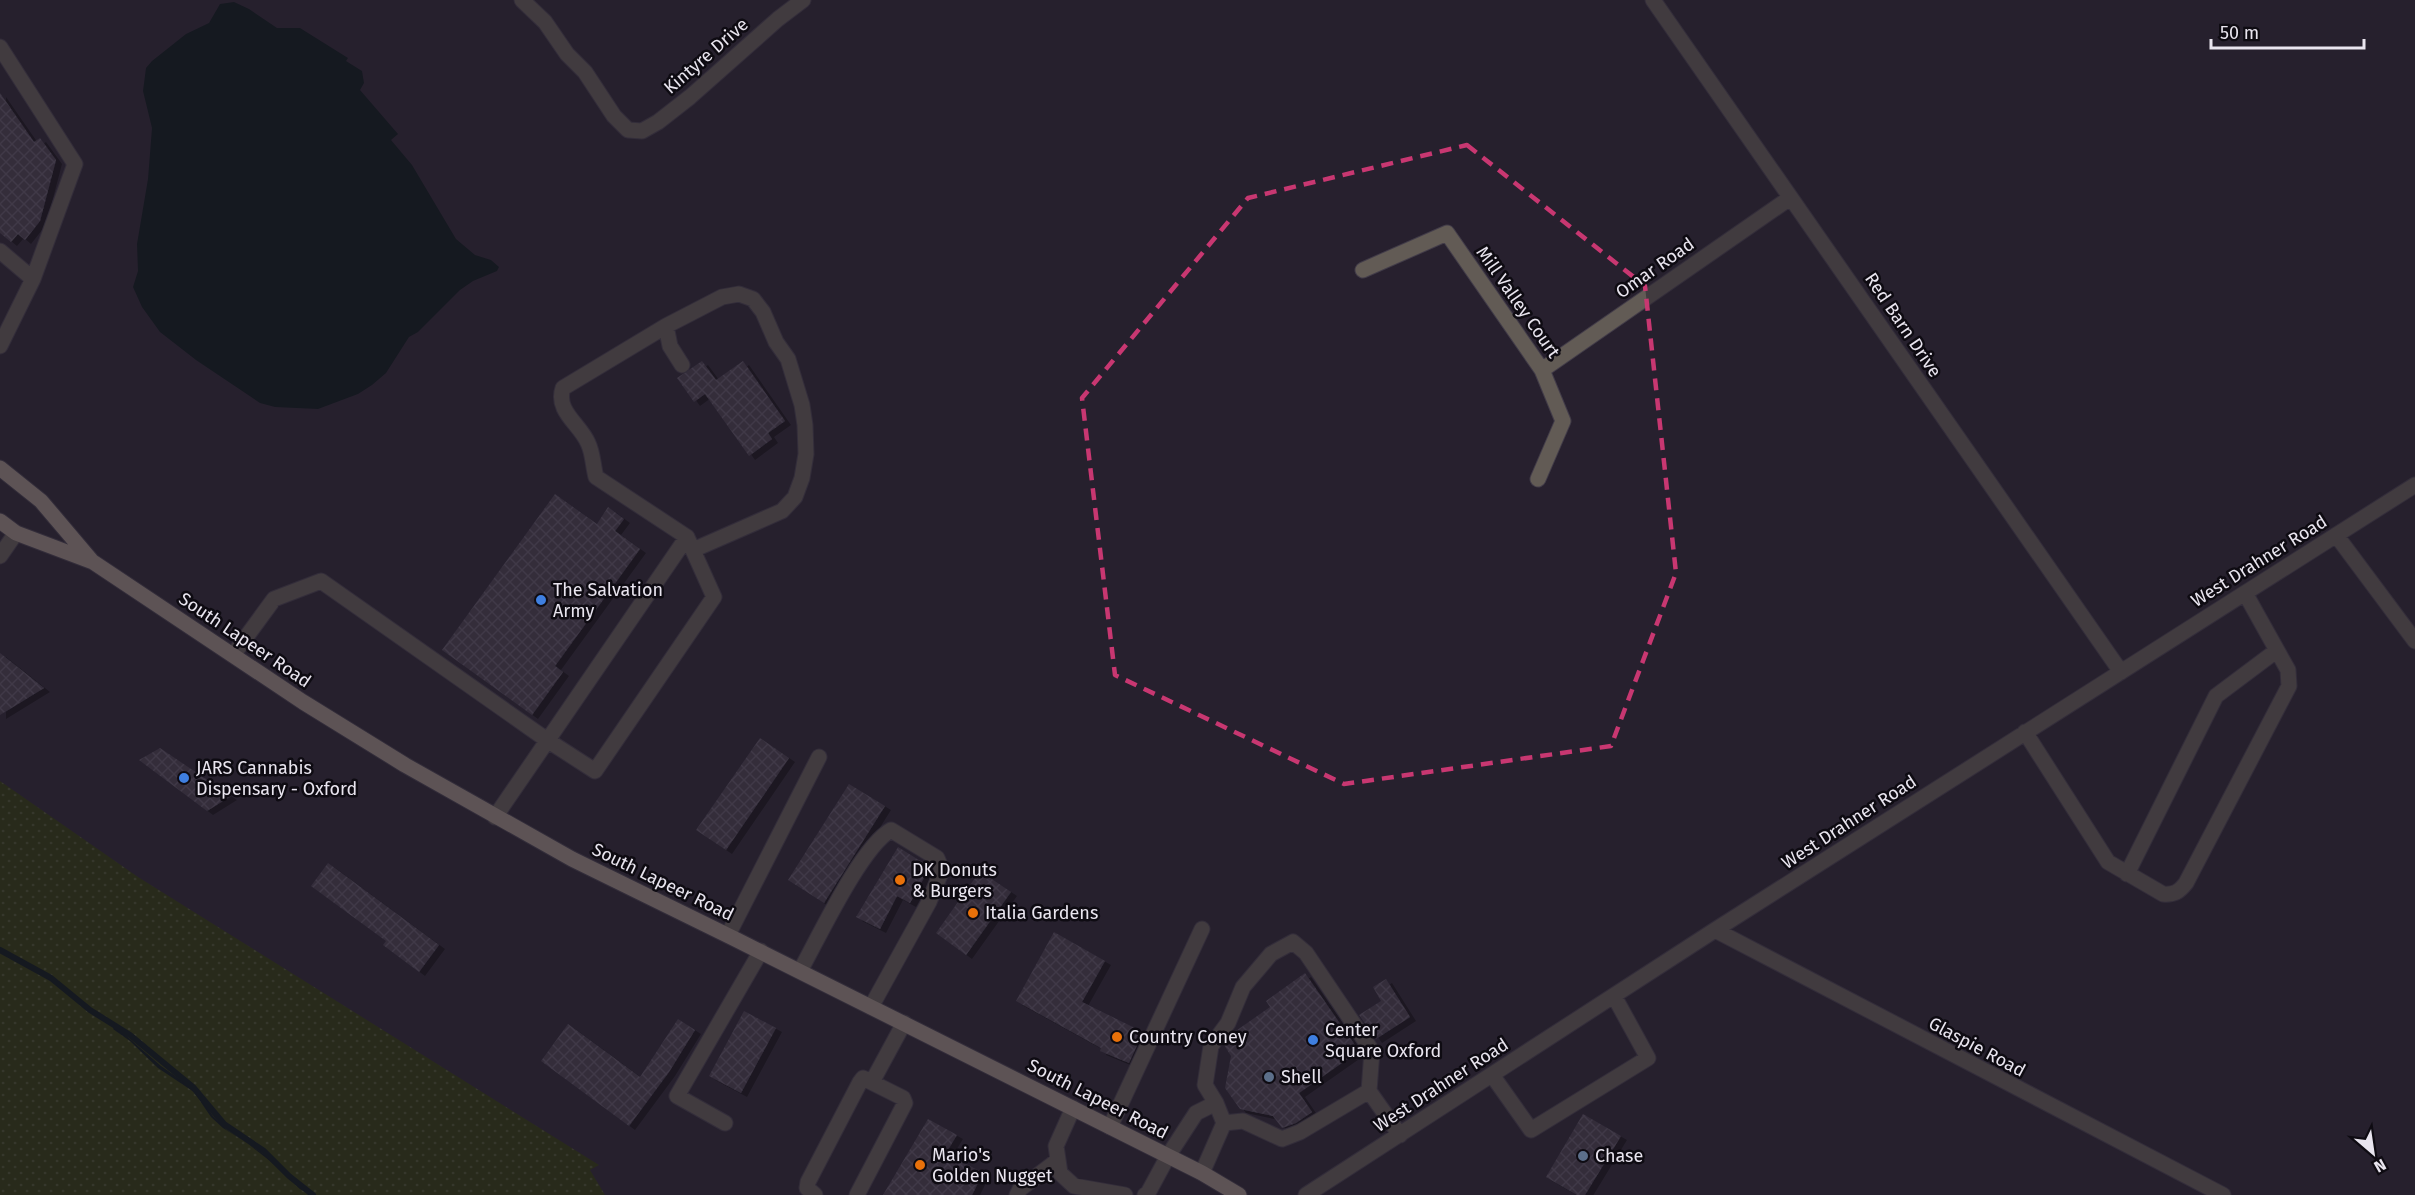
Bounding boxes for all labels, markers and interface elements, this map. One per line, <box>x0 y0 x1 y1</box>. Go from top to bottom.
scale bar <box>2211 12 2364 50</box>
street label: Kintyre Drive <box>659 13 753 99</box>
text: 50 m <box>2220 22 2259 44</box>
street label: Omar Road <box>1611 233 1699 303</box>
street label: Mill Valley Court <box>1471 242 1565 362</box>
street label: Red Barn Drive <box>1860 269 1946 381</box>
street label: West Drahner Road <box>2187 510 2331 612</box>
place label: The Salvation Army <box>553 579 663 622</box>
street label: South Lapeer Road <box>175 588 315 692</box>
marker: The Salvation Army <box>534 593 548 607</box>
place label: JARS Cannabis Dispensary - Oxford <box>196 757 357 800</box>
street label: West Drahner Road <box>1778 770 1920 874</box>
marker: JARS Cannabis Dispensary - Oxford <box>177 771 191 785</box>
street label: South Lapeer Road <box>589 838 737 926</box>
place label: DK Donuts & Burgers <box>912 859 997 902</box>
marker: DK Donuts & Burgers <box>893 873 907 887</box>
place label: Italia Gardens <box>985 902 1098 924</box>
marker: Italia Gardens <box>966 906 980 920</box>
street label: Glaspie Road <box>1925 1012 2029 1082</box>
place label: Center Square Oxford <box>1325 1019 1441 1062</box>
place label: Country Coney <box>1129 1026 1247 1048</box>
marker: Country Coney <box>1110 1030 1124 1044</box>
marker: Center Square Oxford <box>1306 1033 1320 1047</box>
street label: West Drahner Road <box>1370 1033 1512 1137</box>
street label: South Lapeer Road <box>1024 1054 1172 1144</box>
place label: Shell <box>1281 1066 1322 1088</box>
marker: Shell <box>1262 1070 1276 1084</box>
north arrow <box>2343 1123 2403 1183</box>
place label: Mario's Golden Nugget <box>932 1144 1053 1187</box>
place label: Chase <box>1595 1145 1643 1167</box>
marker: Chase <box>1576 1149 1590 1163</box>
text: N <box>2371 1155 2389 1177</box>
marker: Mario's Golden Nugget <box>913 1158 927 1172</box>

